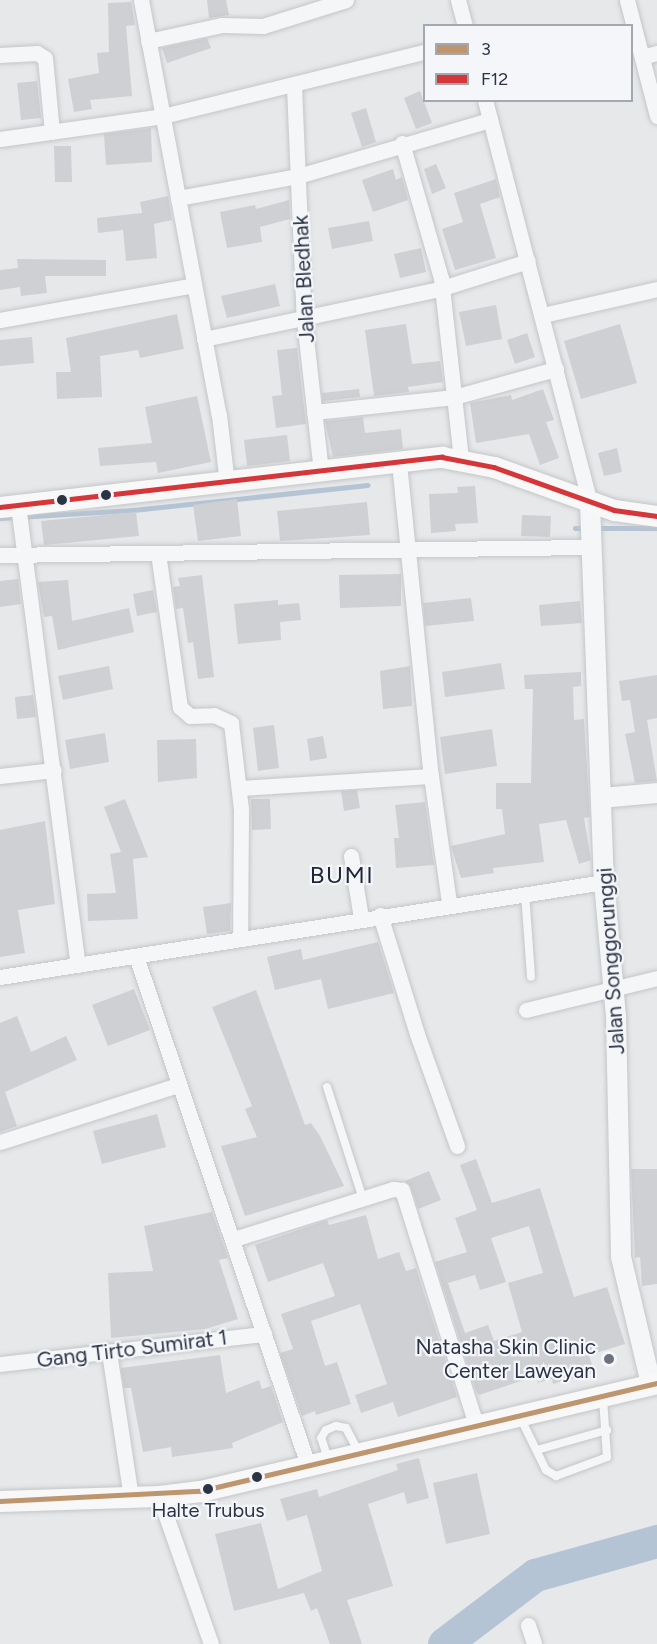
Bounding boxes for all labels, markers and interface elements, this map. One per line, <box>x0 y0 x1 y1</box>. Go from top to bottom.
legend <box>423 24 633 102</box>
text: 3 <box>481 38 491 60</box>
text: F12 <box>481 68 508 90</box>
street label: Jalan Bledhak <box>288 215 320 343</box>
unlabelled marker <box>100 489 112 501</box>
unlabelled marker <box>56 494 68 506</box>
district label: BUMI <box>310 861 374 889</box>
street label: Jalan Songgorunggi <box>592 867 630 1055</box>
street label: Gang Tirto Sumirat 1 <box>35 1325 229 1373</box>
place label: Natasha Skin Clinic Center Laweyan <box>416 1334 596 1384</box>
marker: Natasha Skin Clinic Center Laweyan <box>600 1350 618 1368</box>
unlabelled marker <box>251 1471 263 1483</box>
marker: Halte Trubus <box>202 1483 214 1495</box>
place label: Halte Trubus <box>151 1498 265 1522</box>

